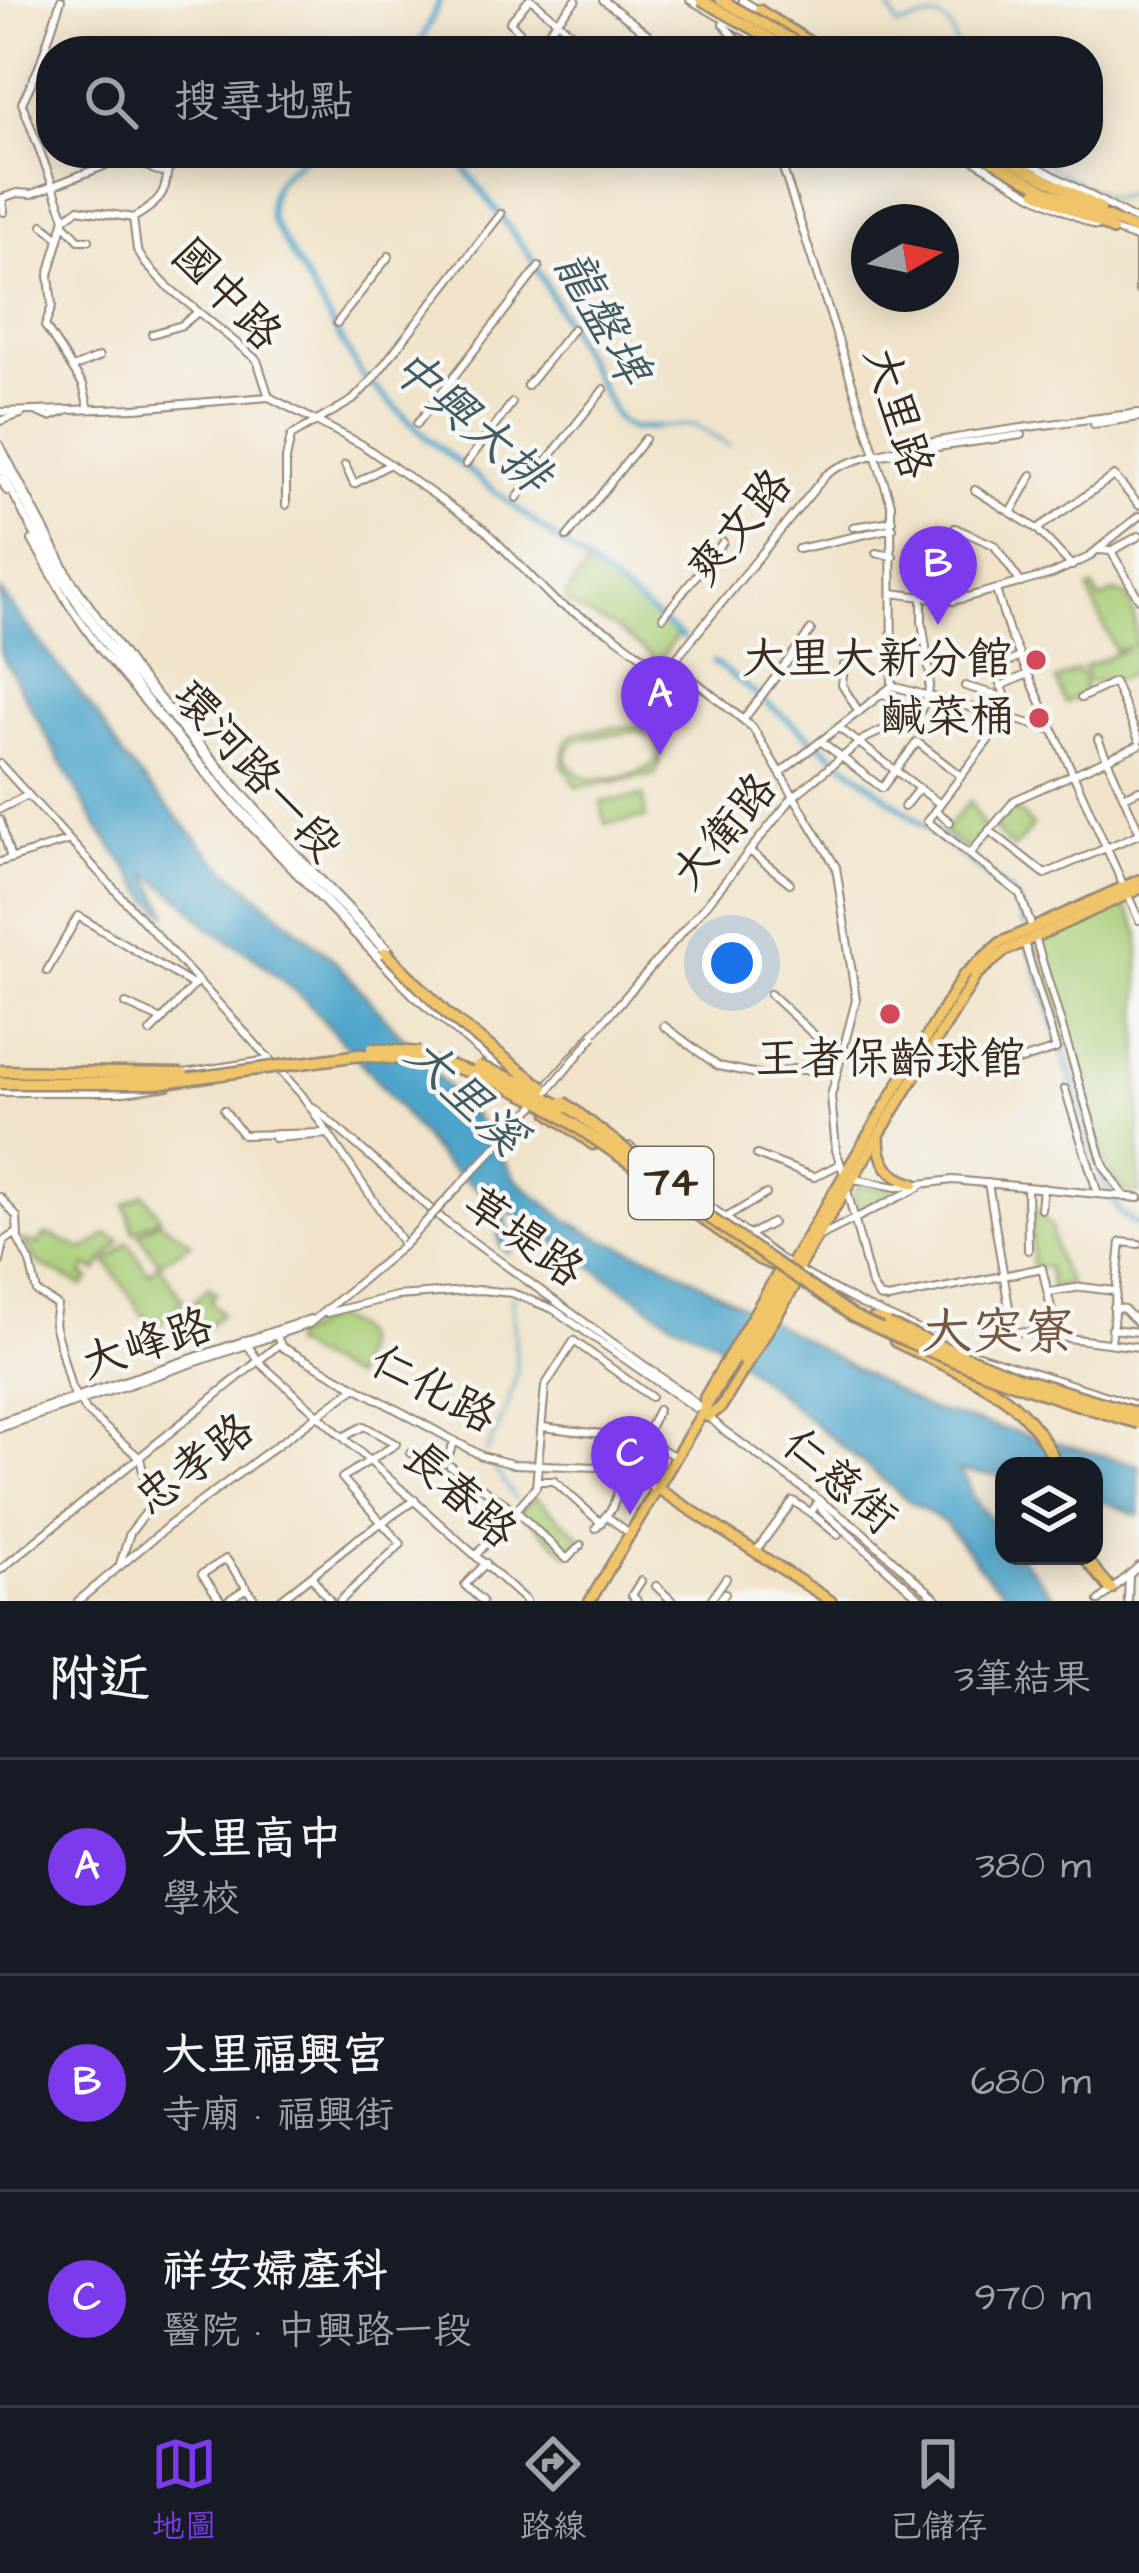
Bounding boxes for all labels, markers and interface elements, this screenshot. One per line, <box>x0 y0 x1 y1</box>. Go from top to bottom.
search box <box>36 36 1103 168</box>
icon: search <box>78 69 144 135</box>
text: 搜尋地點 <box>174 72 354 134</box>
north arrow <box>851 204 959 312</box>
street label: 國中路 <box>157 225 295 365</box>
water label: 龍盤埤 <box>537 239 667 400</box>
water label: 中興大排 <box>376 334 567 513</box>
street label: 大里路 <box>848 339 946 487</box>
street label: 爽文路 <box>673 456 807 600</box>
pin: B <box>899 526 977 625</box>
place label: 大里大新分館 <box>742 629 1012 691</box>
marker: 大里大新分館 <box>1023 647 1049 673</box>
pin: A <box>621 656 699 755</box>
street label: 環河路一段 <box>158 668 354 876</box>
place label: 鹹菜桶 <box>880 687 1015 749</box>
marker: 鹹菜桶 <box>1026 705 1052 731</box>
street label: 大衛路 <box>658 760 792 904</box>
your location <box>702 933 762 993</box>
marker: 王者保齡球館 <box>877 1001 903 1027</box>
water label: 大里溪 <box>390 1023 542 1173</box>
place label: 王者保齡球館 <box>755 1029 1025 1091</box>
road number: 74 <box>629 1147 713 1219</box>
street label: 草堤路 <box>450 1173 596 1303</box>
street label: 大峰路 <box>73 1295 221 1395</box>
district label: 大突寮 <box>921 1298 1075 1369</box>
street label: 仁化路 <box>359 1331 507 1449</box>
street label: 忠孝路 <box>122 1400 268 1530</box>
street label: 仁慈街 <box>768 1414 910 1550</box>
pin: C <box>591 1416 669 1515</box>
street label: 長春路 <box>388 1427 530 1563</box>
map controls <box>995 1457 1103 1565</box>
button: layers <box>995 1457 1103 1565</box>
text: 附近 <box>48 1645 150 1716</box>
text: 3筆結果 <box>954 1653 1091 1707</box>
text: 大里高中 <box>162 1809 342 1871</box>
text: A <box>75 1840 99 1894</box>
text: 380 m <box>975 1840 1091 1894</box>
text: 學校 <box>162 1873 240 1927</box>
text: 大里福興宮 <box>162 2025 387 2087</box>
text: B <box>73 2056 101 2110</box>
text: 680 m <box>971 2056 1091 2110</box>
text: 寺廟 · 福興街 <box>162 2089 394 2143</box>
text: 祥安婦產科 <box>162 2241 387 2303</box>
text: C <box>73 2272 101 2326</box>
text: 970 m <box>974 2272 1091 2326</box>
text: 醫院 · 中興路一段 <box>162 2305 472 2359</box>
tab: 地圖 <box>151 2431 217 2550</box>
tab: 路線 <box>520 2431 586 2550</box>
tab: 已儲存 <box>889 2431 988 2550</box>

